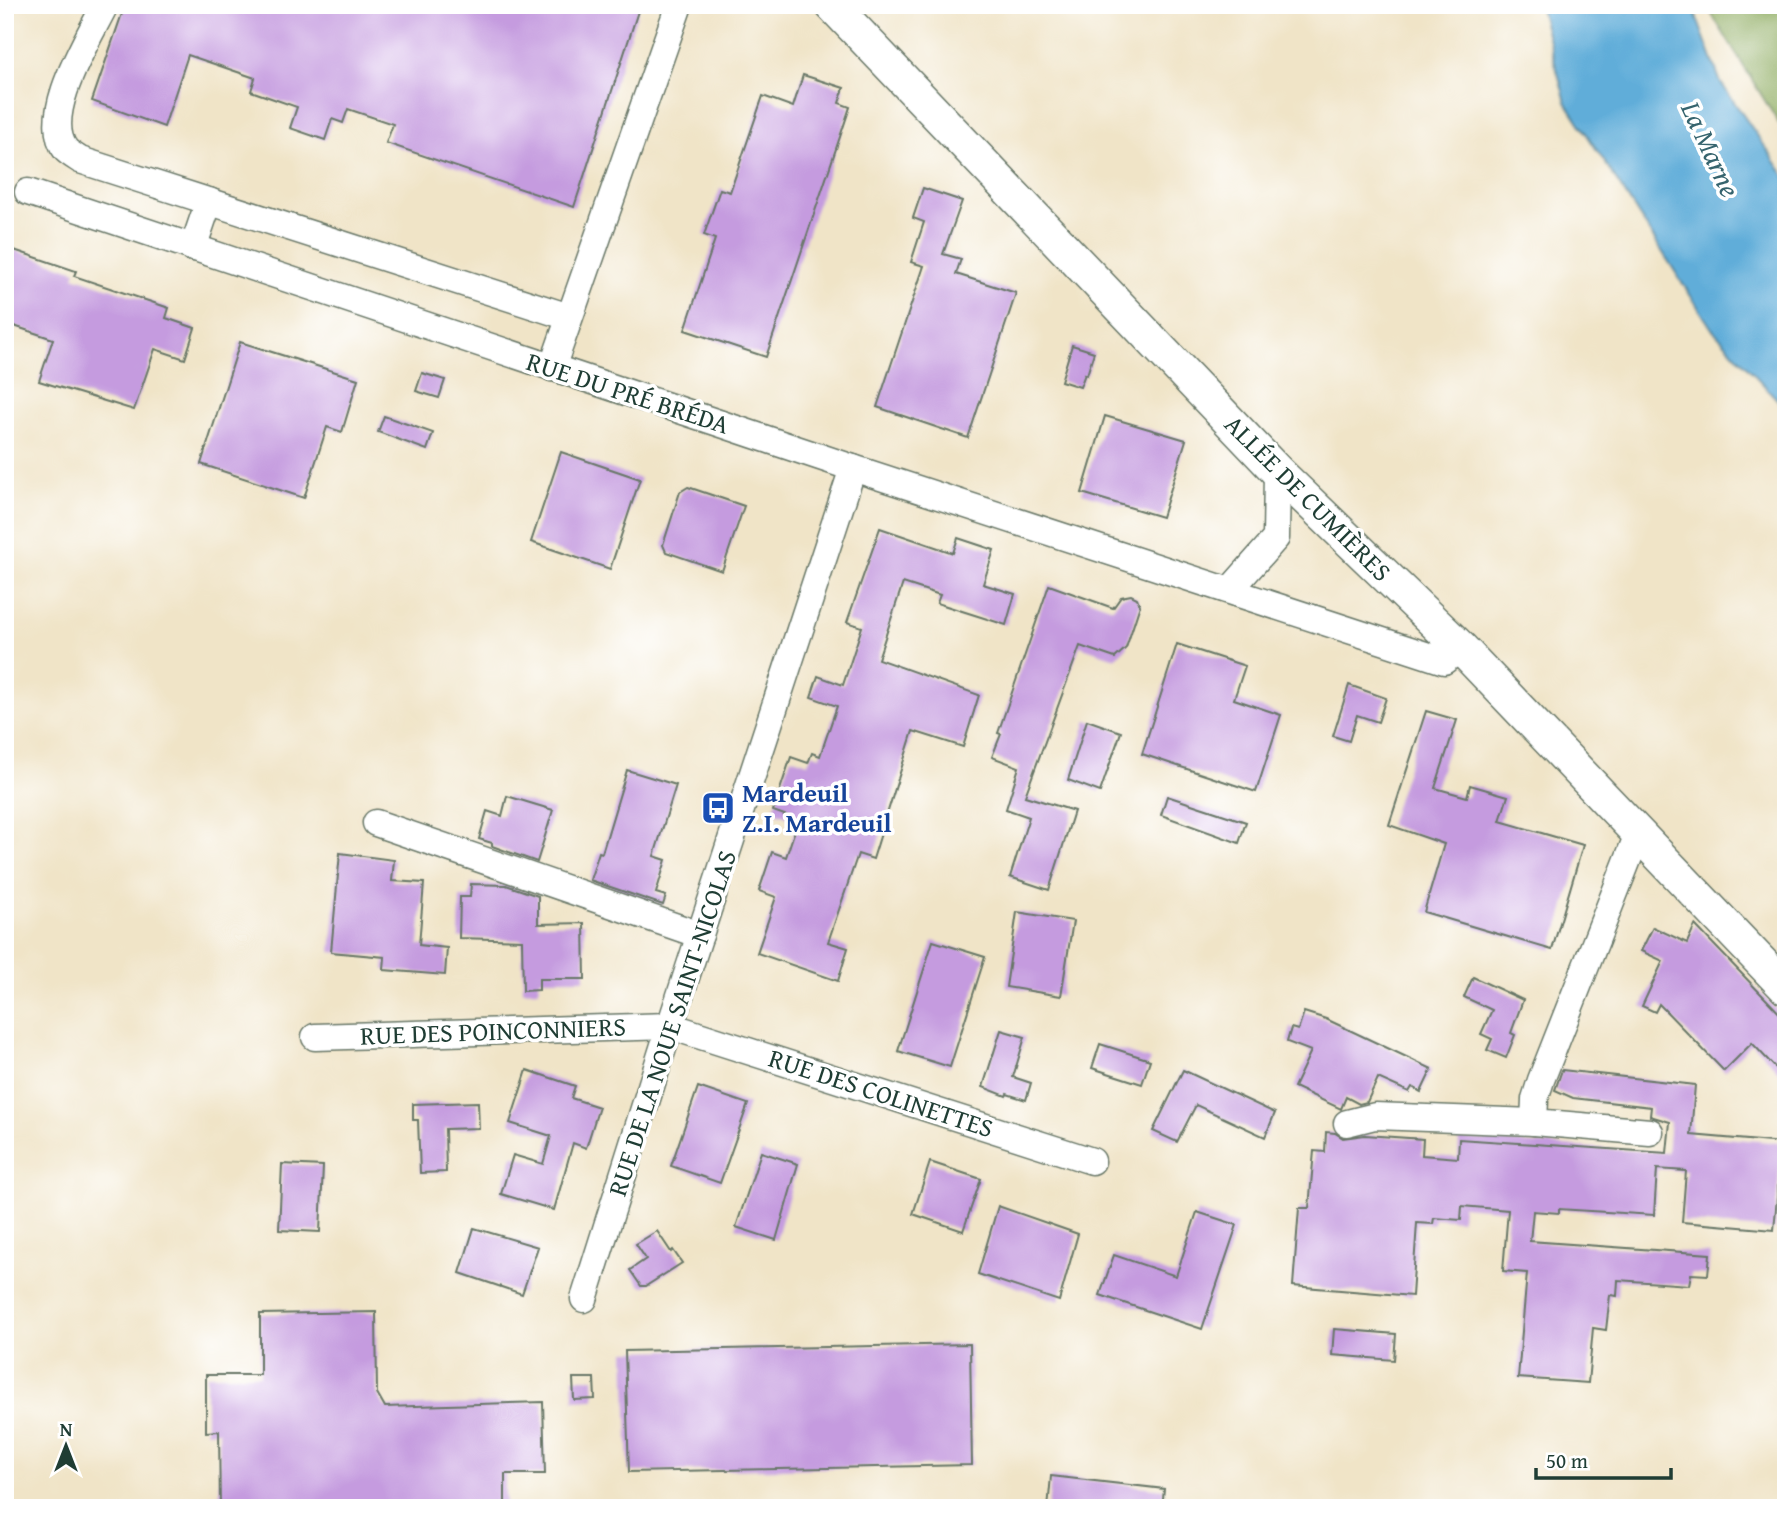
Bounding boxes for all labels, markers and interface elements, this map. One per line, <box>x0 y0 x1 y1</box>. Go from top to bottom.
water label: La Marne <box>1671 93 1751 203</box>
street label: RUE DU PRÉ BRÉDA <box>522 341 735 444</box>
street label: ALLÉE DE CUMIÈRES <box>1216 405 1401 590</box>
place label: Mardeuil Z.I. Mardeuil <box>742 773 892 842</box>
bus stop icon: Mardeuil Z.I. Mardeuil <box>699 789 737 827</box>
street label: RUE DE LA NOUE SAINT-NICOLAS <box>597 845 746 1201</box>
street label: RUE DES POINCONNIERS <box>359 1006 627 1055</box>
street label: RUE DES COLINETTES <box>764 1038 998 1147</box>
north arrow <box>32 1412 102 1482</box>
text: N <box>60 1415 73 1443</box>
scale bar <box>1536 1436 1670 1480</box>
text: 50 m <box>1546 1445 1588 1476</box>

